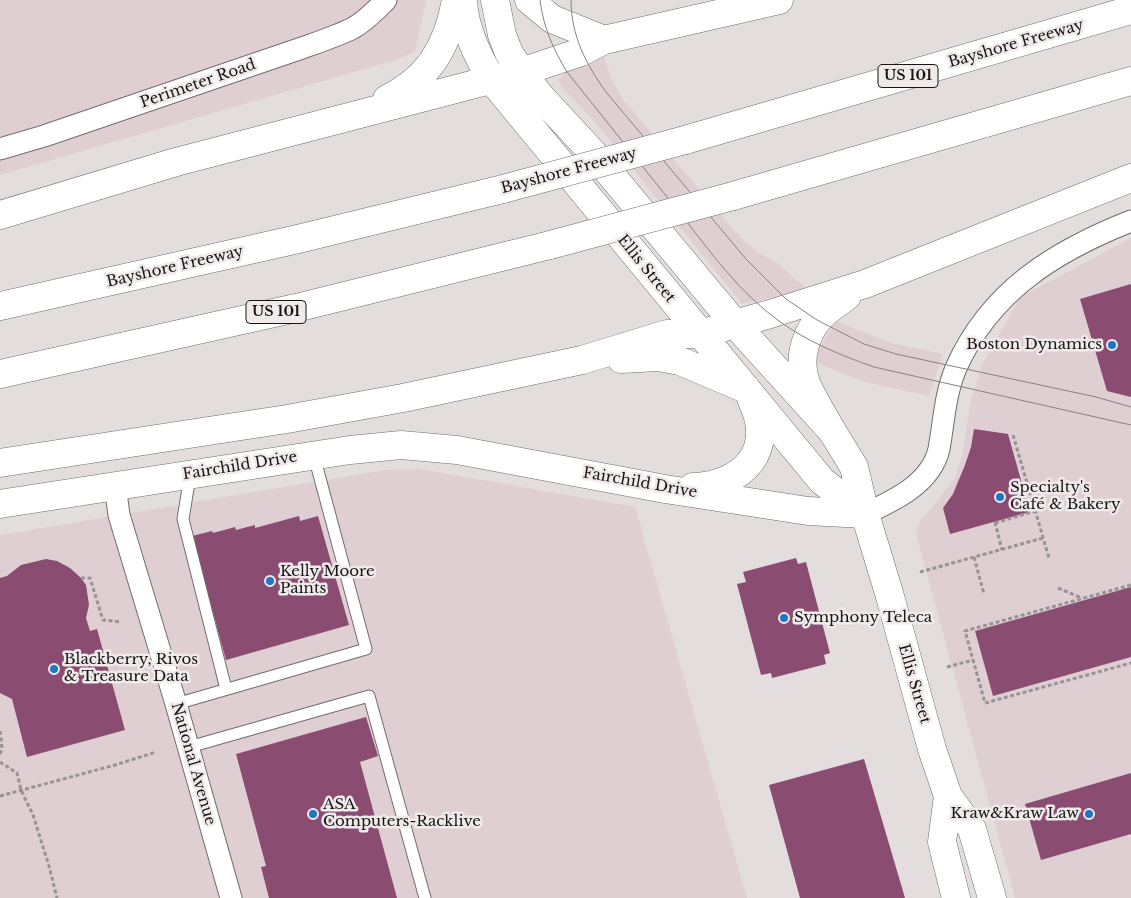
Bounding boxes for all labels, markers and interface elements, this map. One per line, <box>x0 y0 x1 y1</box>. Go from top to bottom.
street label: Bayshore Freeway <box>946 16 1086 72</box>
street label: Perimeter Road <box>138 56 258 112</box>
road number: US 101 <box>878 64 938 88</box>
street label: Bayshore Freeway <box>499 144 639 198</box>
street label: Ellis Street <box>613 231 679 307</box>
street label: Bayshore Freeway <box>105 243 245 291</box>
road number: US 101 <box>246 300 306 324</box>
place label: Boston Dynamics <box>966 336 1102 354</box>
marker: Boston Dynamics <box>1106 339 1118 351</box>
street label: Fairchild Drive <box>182 448 298 484</box>
street label: Fairchild Drive <box>582 464 698 502</box>
place label: Specialty's Café & Bakery <box>1010 479 1121 514</box>
marker: Specialty's Café & Bakery <box>994 491 1006 503</box>
place label: Kelly Moore Paints <box>280 563 375 598</box>
marker: Kelly Moore Paints <box>264 575 276 587</box>
place label: Symphony Teleca <box>794 609 932 627</box>
marker: Symphony Teleca <box>778 612 790 624</box>
street label: Ellis Street <box>894 642 934 726</box>
place label: Blackberry, Rivos & Treasure Data <box>64 651 198 686</box>
marker: Blackberry, Rivos & Treasure Data <box>48 663 60 675</box>
street label: National Avenue <box>167 701 219 827</box>
place label: ASA Computers-Racklive <box>323 796 481 831</box>
place label: Kraw&Kraw Law <box>951 805 1079 823</box>
marker: ASA Computers-Racklive <box>307 808 319 820</box>
marker: Kraw&Kraw Law <box>1083 808 1095 820</box>

